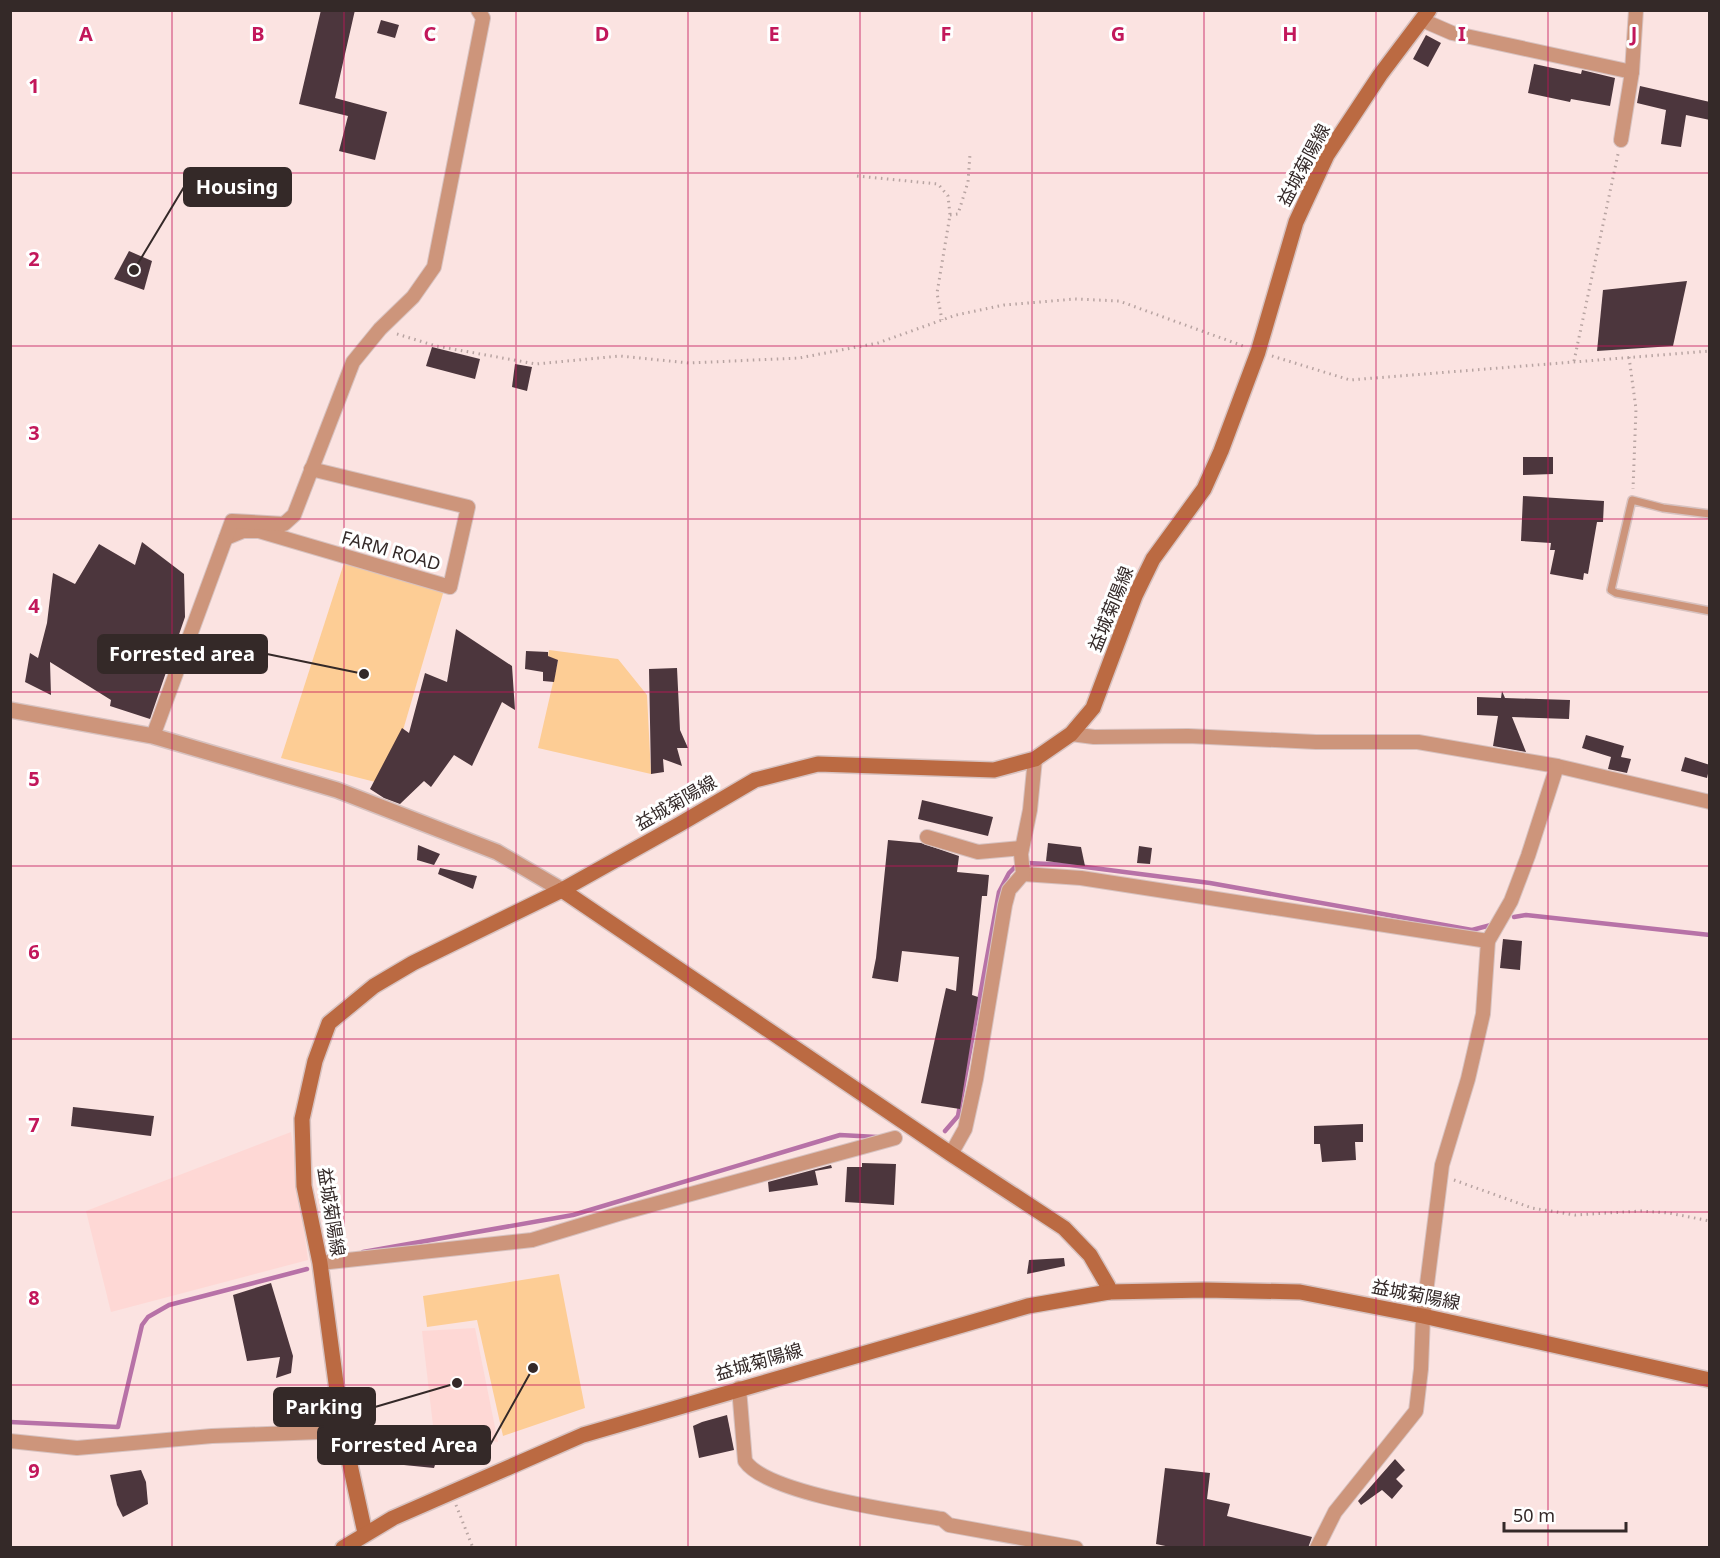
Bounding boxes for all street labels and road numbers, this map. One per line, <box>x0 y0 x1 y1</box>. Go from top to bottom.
street label: 益城菊陽線 <box>1271 119 1335 210</box>
street label: FARM ROAD <box>339 524 444 576</box>
street label: 益城菊陽線 <box>1082 562 1138 655</box>
street label: 益城菊陽線 <box>631 769 720 835</box>
street label: 益城菊陽線 <box>313 1166 351 1258</box>
street label: 益城菊陽線 <box>1370 1274 1463 1314</box>
street label: 益城菊陽線 <box>712 1337 805 1385</box>

